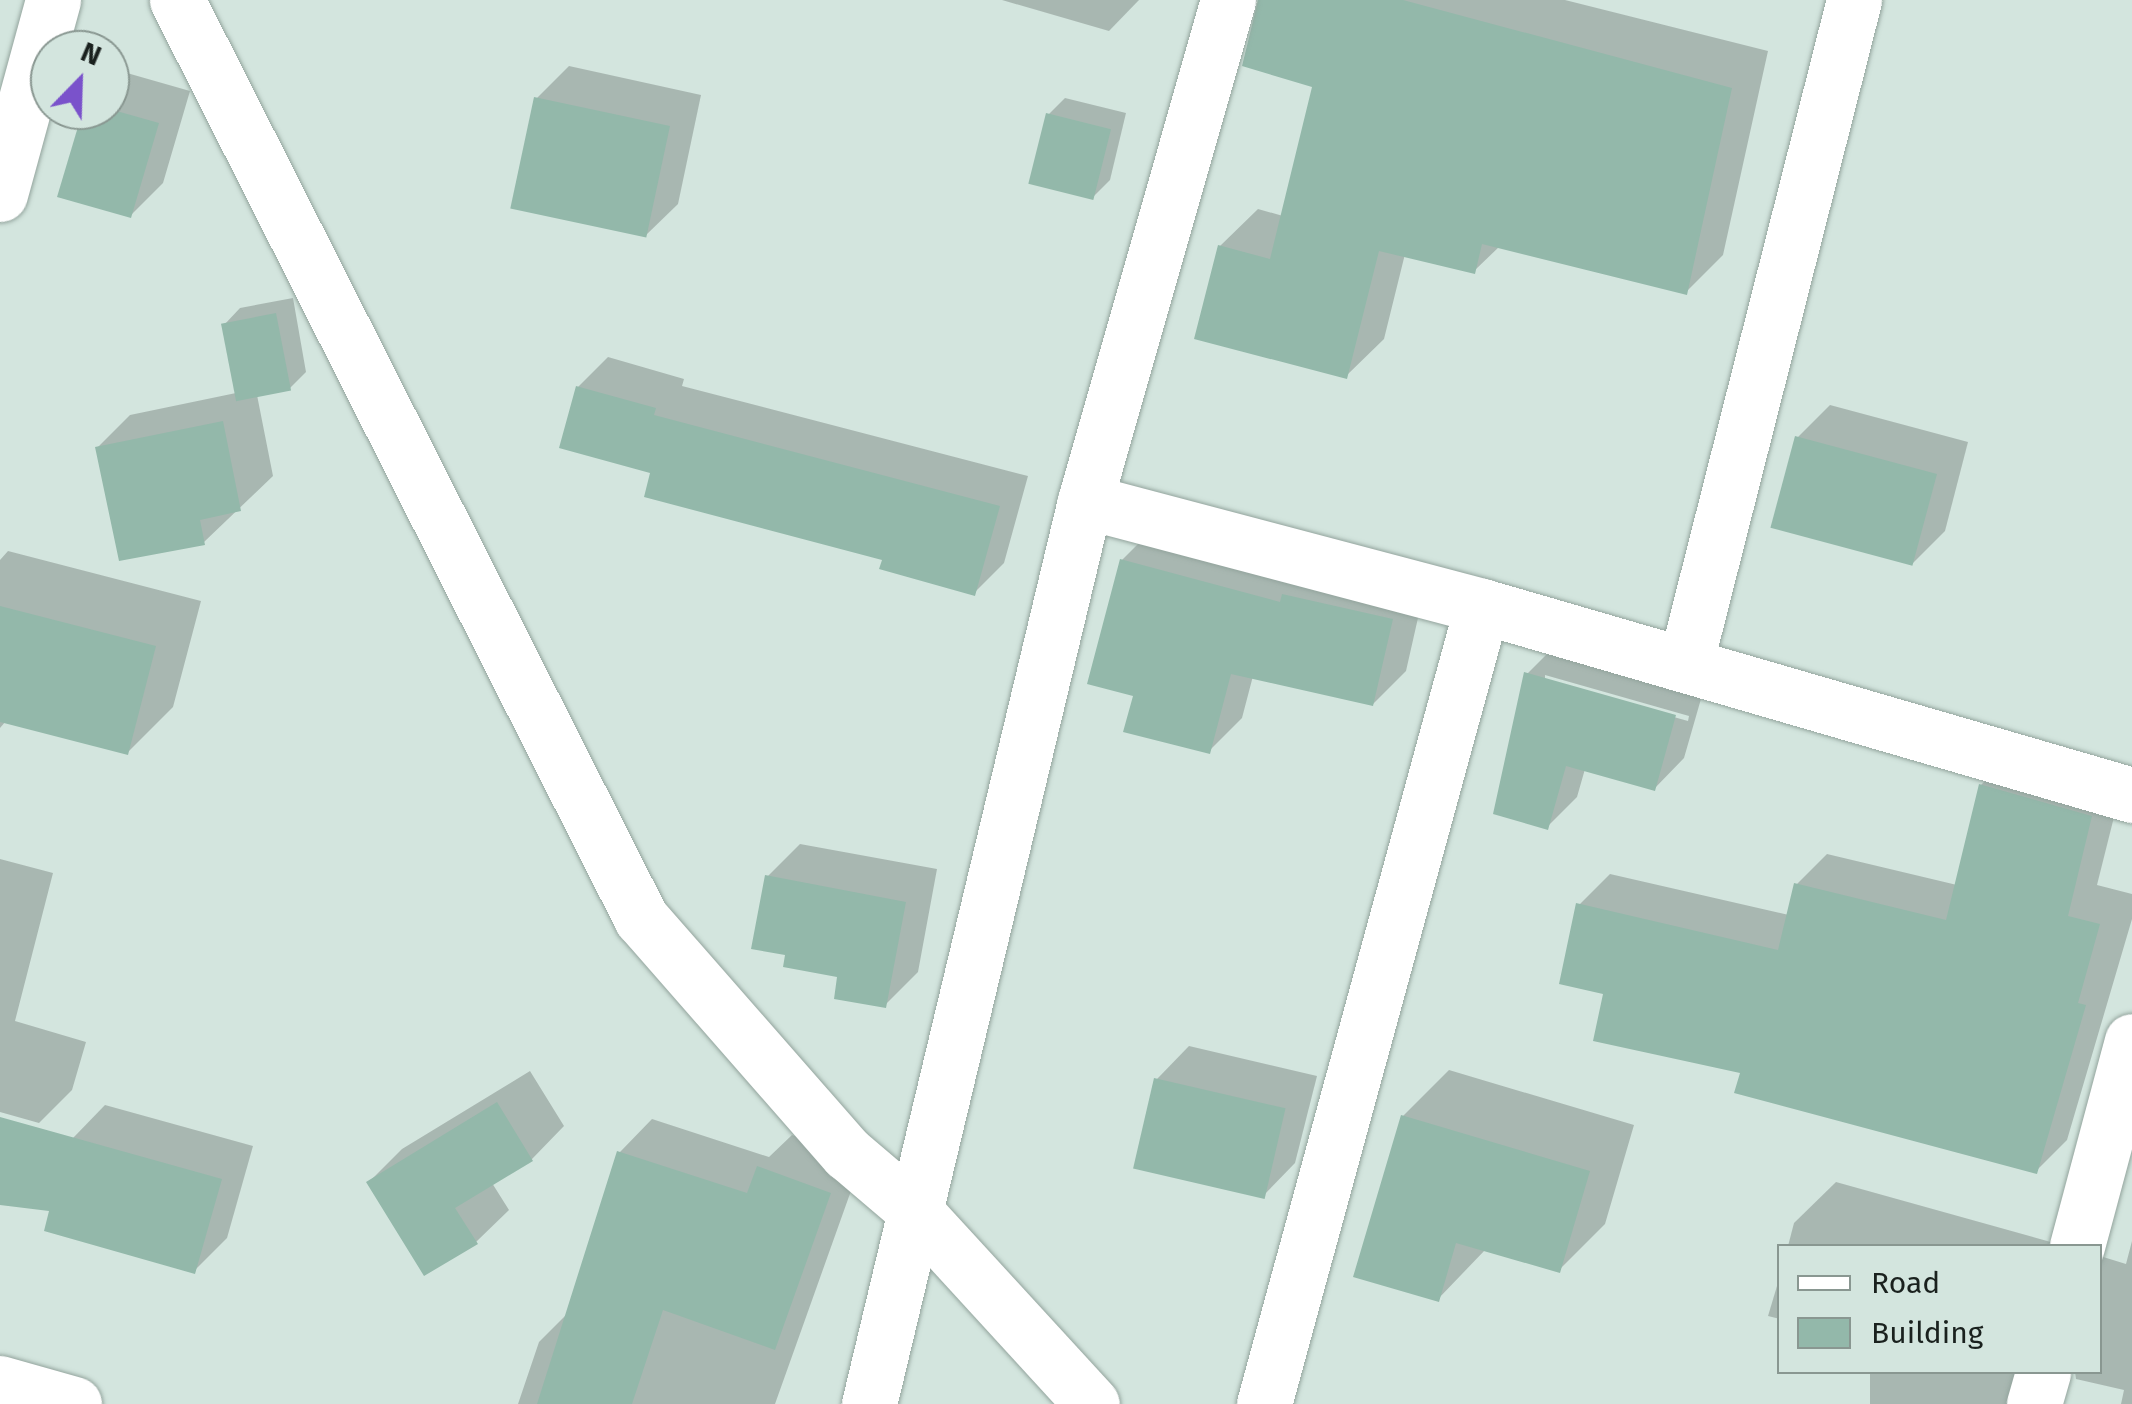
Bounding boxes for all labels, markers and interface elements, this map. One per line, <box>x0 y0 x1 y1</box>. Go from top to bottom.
north arrow <box>30 30 130 130</box>
text: N <box>76 35 106 73</box>
legend <box>1777 1244 2102 1374</box>
text: Road <box>1871 1265 1940 1301</box>
text: Building <box>1871 1315 1983 1351</box>

